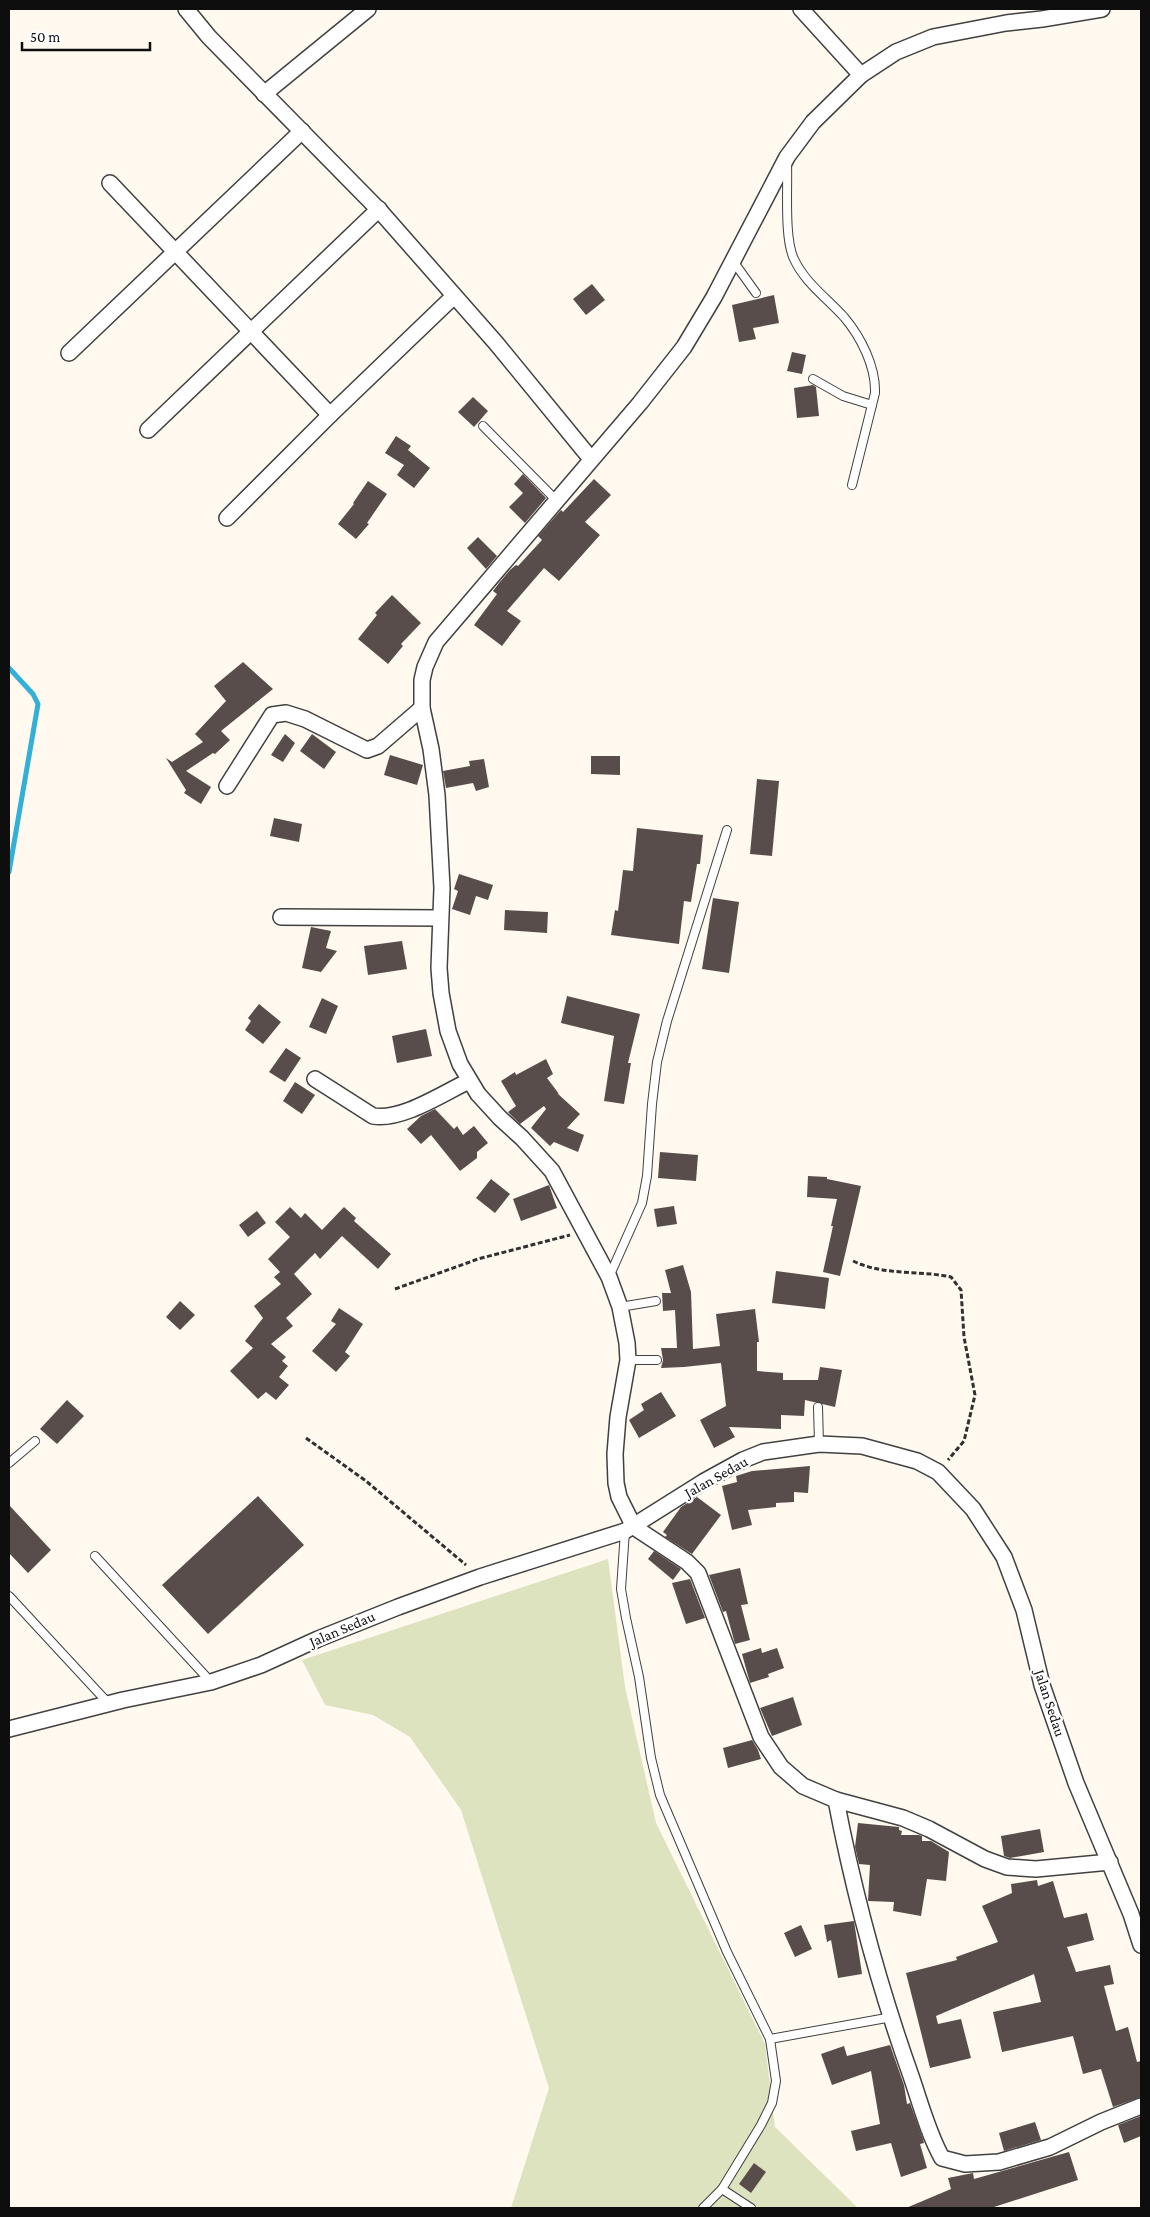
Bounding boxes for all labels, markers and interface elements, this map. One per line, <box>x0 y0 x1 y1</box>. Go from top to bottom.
scale bar <box>22 20 150 52</box>
text: 50 m <box>30 29 60 45</box>
street label: Jalan Sedau <box>680 1453 751 1503</box>
street label: Jalan Sedau <box>305 1608 378 1652</box>
street label: Jalan Sedau <box>1030 1666 1068 1739</box>

